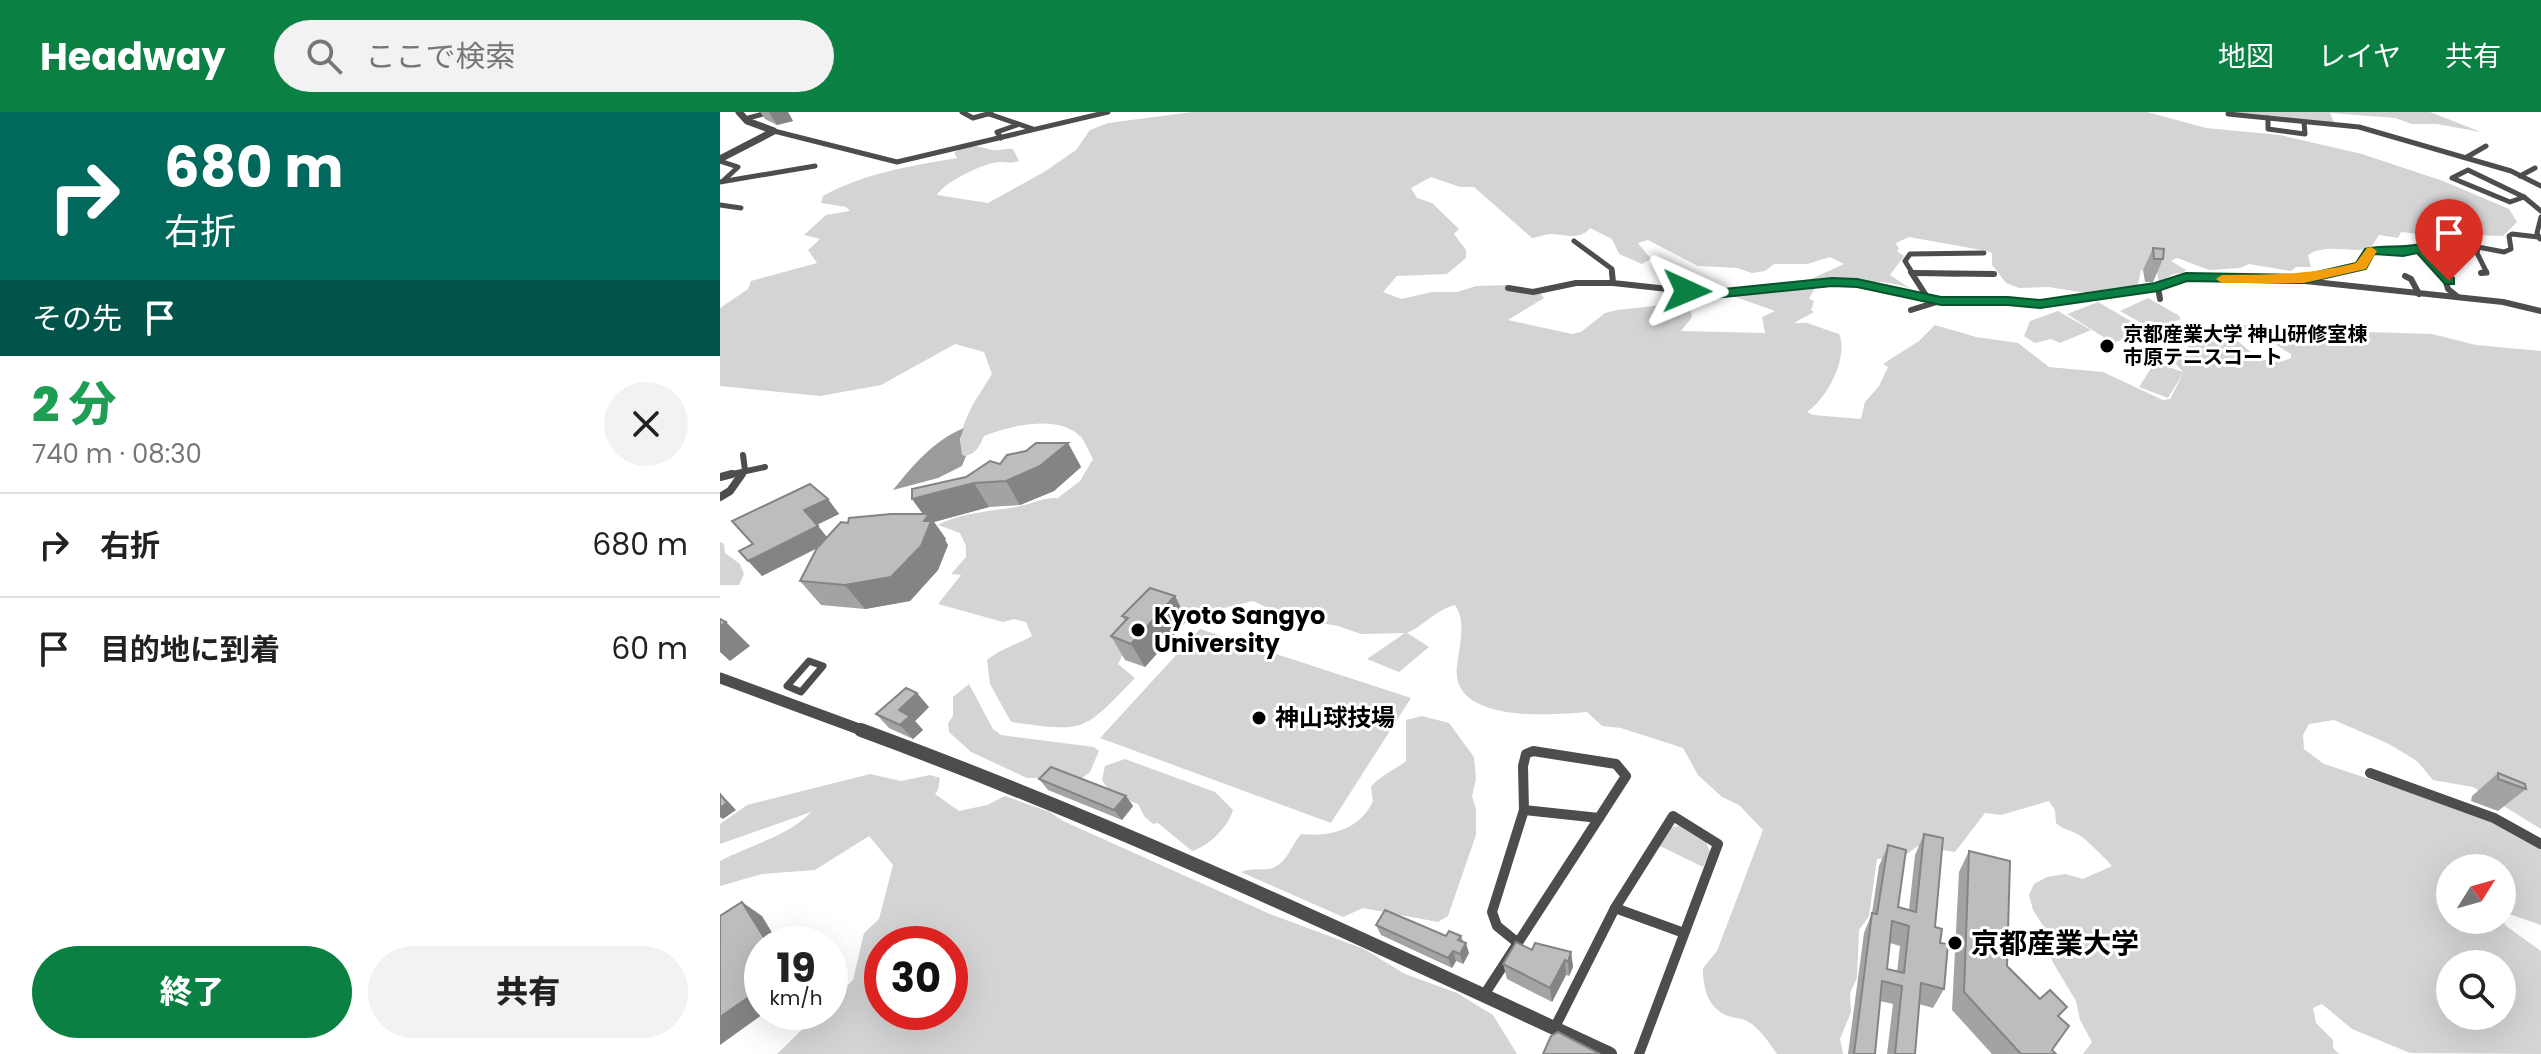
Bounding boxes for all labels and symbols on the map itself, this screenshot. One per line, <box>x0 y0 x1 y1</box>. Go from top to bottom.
pin <box>2415 199 2483 281</box>
position arrow <box>1645 249 1729 333</box>
place label: 京都産業大学 神山研修室棟 市原テニスコート <box>2123 320 2367 371</box>
marker: 京都産業大学 神山研修室棟 市原テニスコート <box>2098 337 2116 355</box>
place label: Kyoto Sangyo University <box>1154 599 1325 660</box>
marker: Kyoto Sangyo University <box>1129 621 1147 639</box>
place label: 神山球技場 <box>1275 701 1395 734</box>
marker: 神山球技場 <box>1250 709 1268 727</box>
north arrow <box>2436 854 2516 934</box>
place label: 京都産業大学 <box>1971 924 2139 963</box>
speed limit sign: 30 <box>864 926 968 1030</box>
marker: 京都産業大学 <box>1946 934 1964 952</box>

